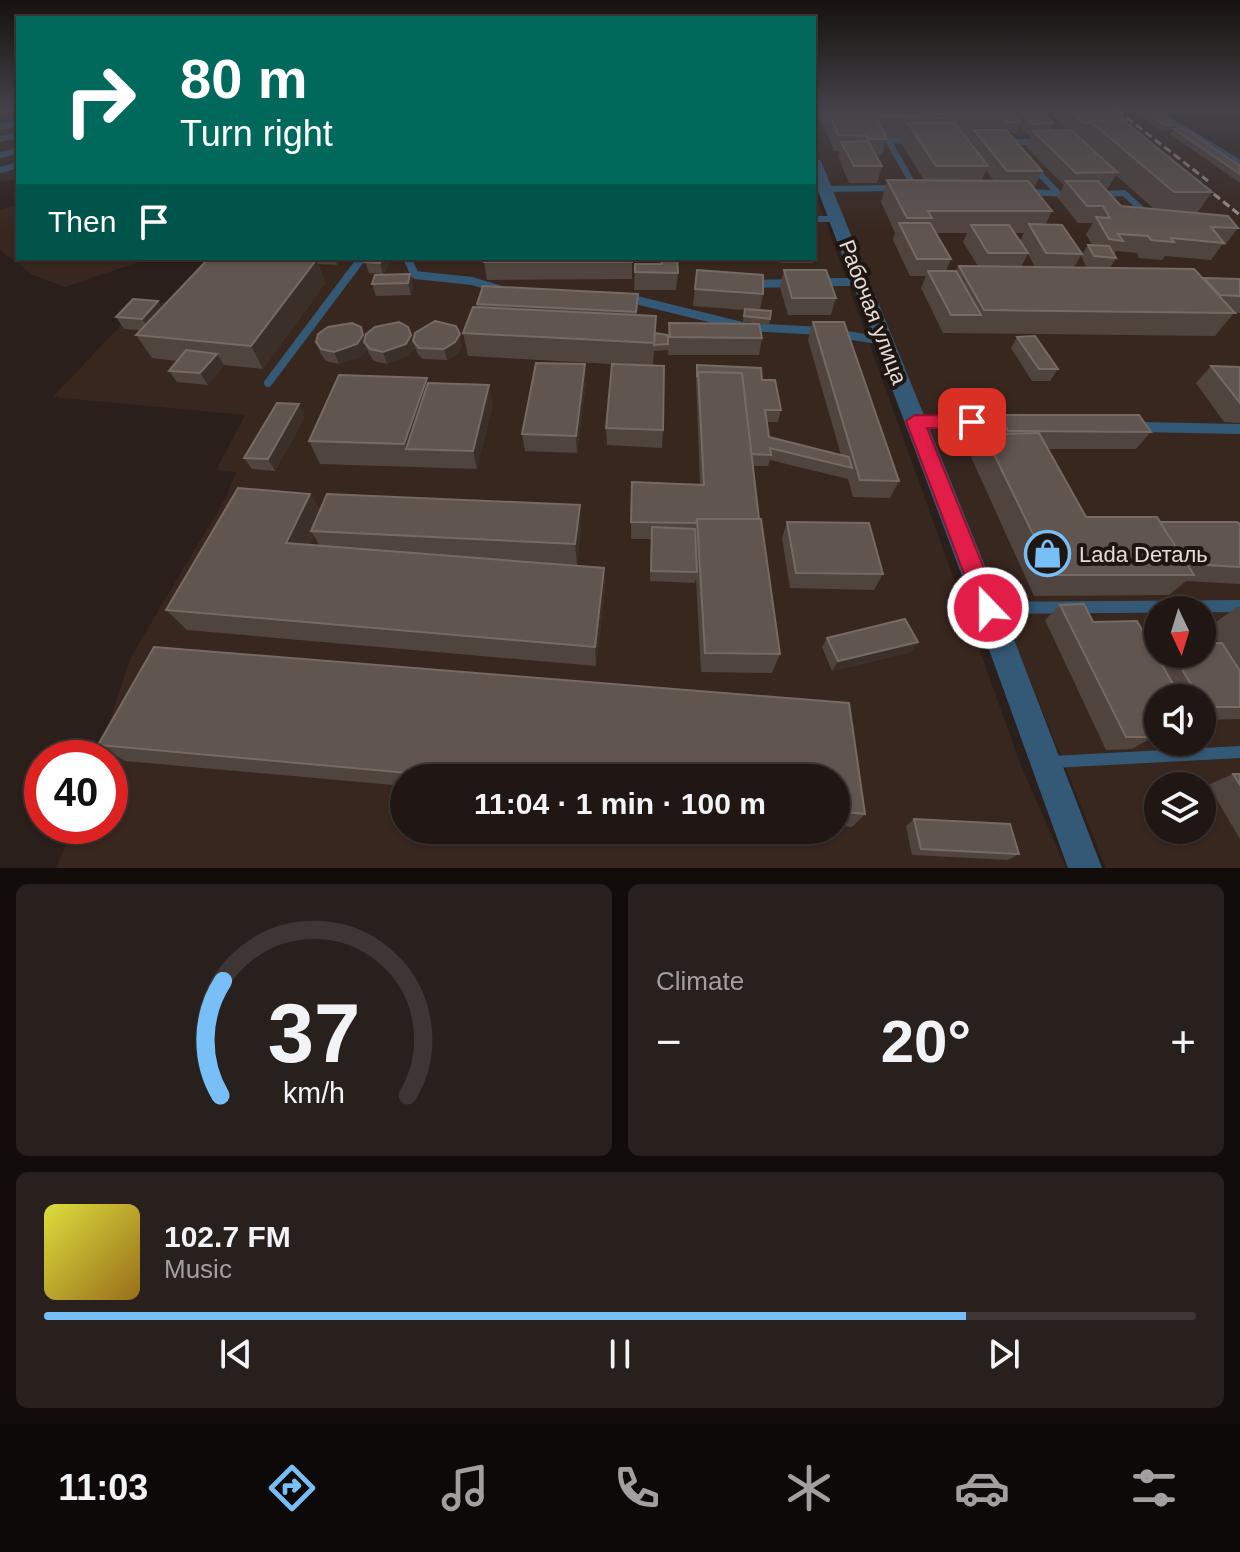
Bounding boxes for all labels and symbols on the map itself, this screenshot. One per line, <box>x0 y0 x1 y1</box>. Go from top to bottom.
street label: Рабочая улица <box>834 236 912 388</box>
pin <box>938 388 1006 456</box>
shop icon: Lada Dеталь <box>1024 530 1072 578</box>
place label: Lada Dеталь <box>1079 542 1208 567</box>
position arrow <box>946 566 1030 650</box>
north arrow <box>1144 596 1216 668</box>
speed limit sign: 40 <box>24 740 128 844</box>

